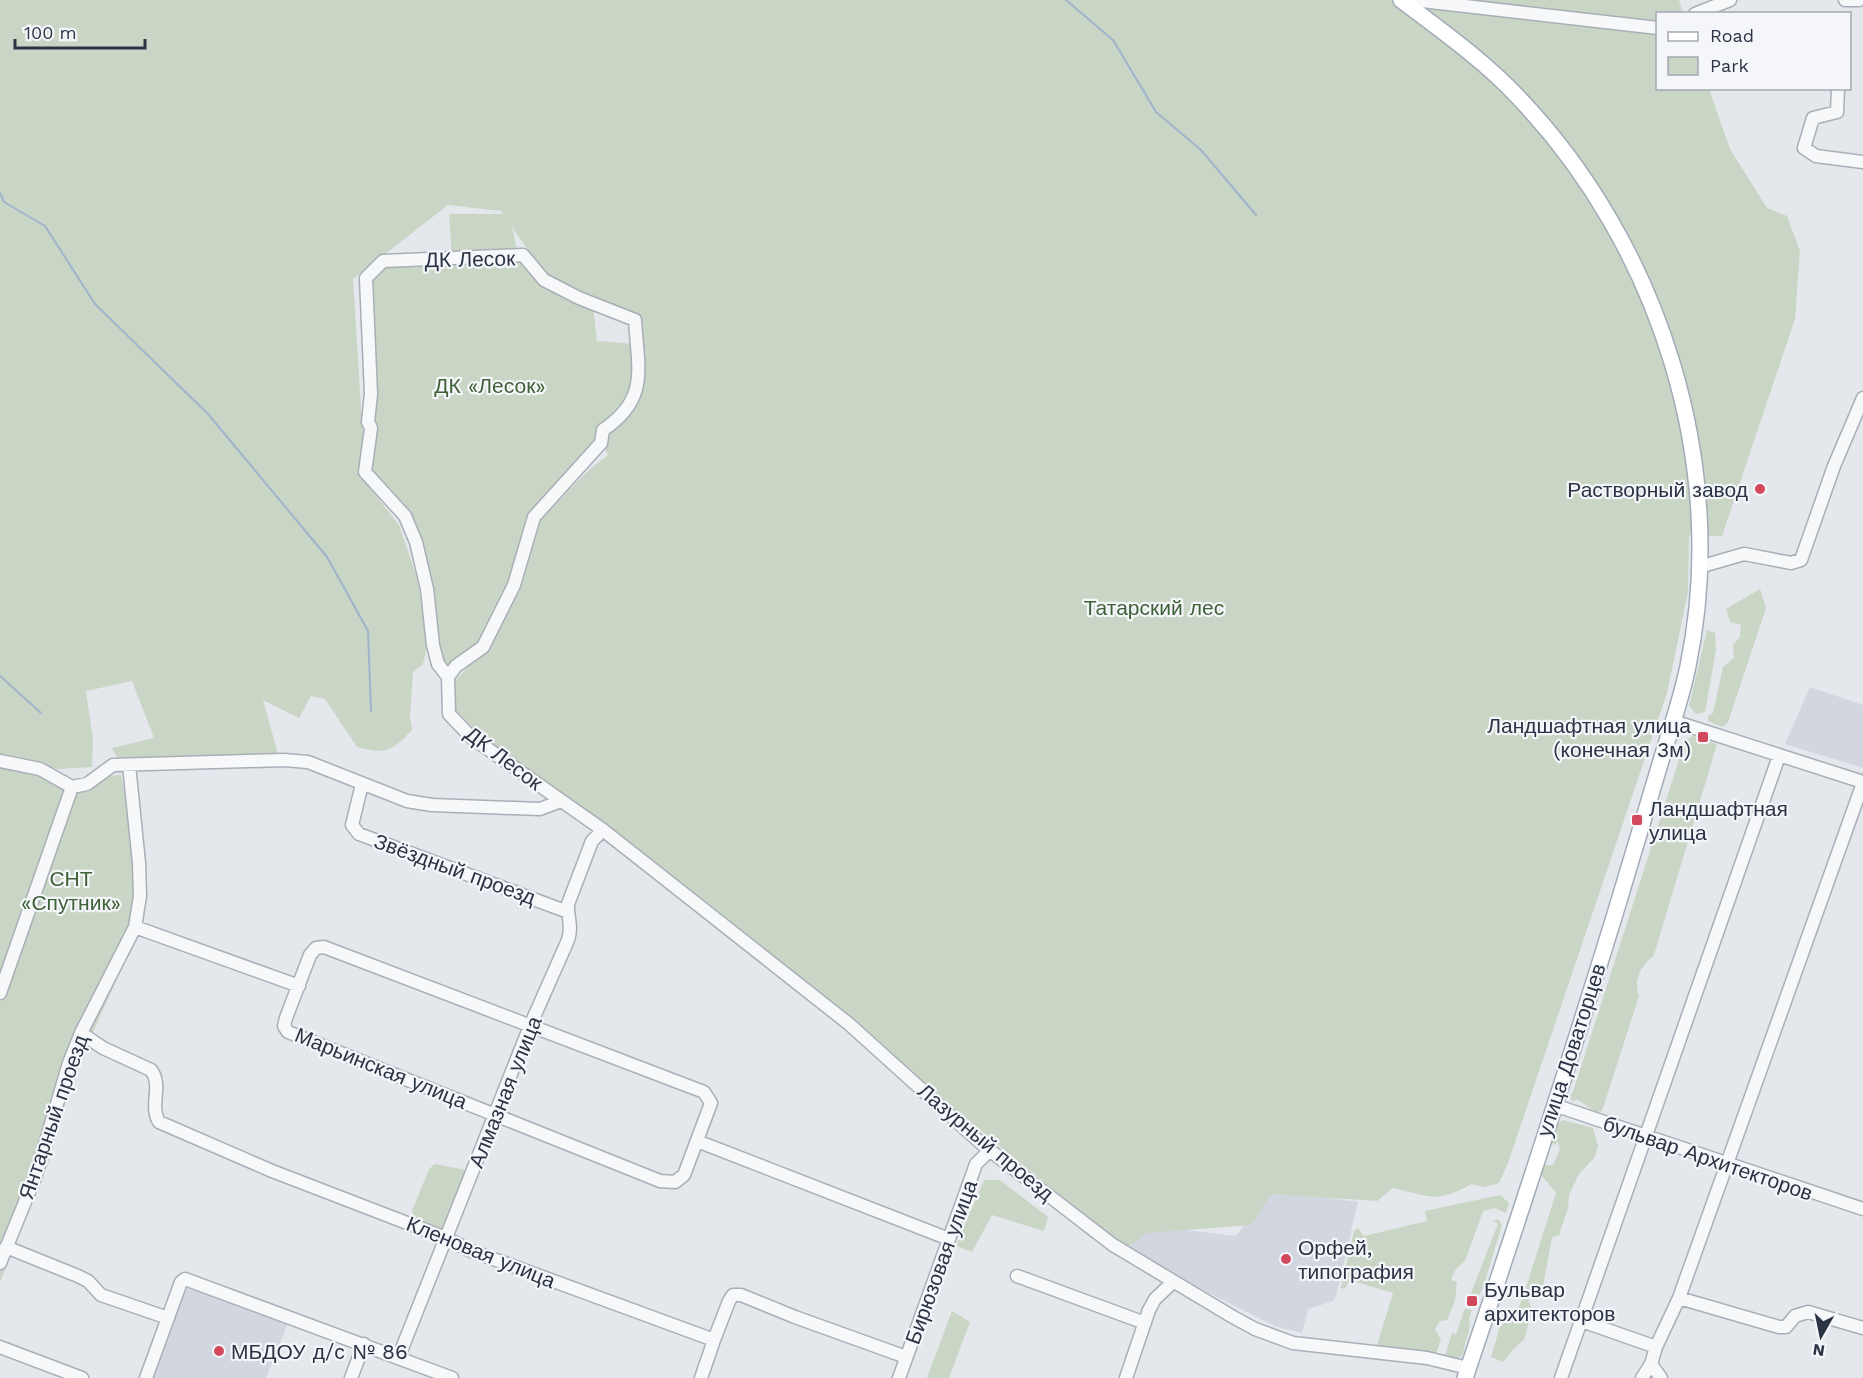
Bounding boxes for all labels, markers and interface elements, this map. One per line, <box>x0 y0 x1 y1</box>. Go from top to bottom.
scale bar <box>15 12 146 50</box>
legend <box>1656 12 1851 90</box>
text: 100 m <box>24 22 77 43</box>
text: Road <box>1710 25 1754 46</box>
text: Park <box>1710 55 1749 76</box>
street label: ДК Лесок <box>424 246 516 272</box>
park label: ДК «Лесок» <box>434 373 546 398</box>
place label: Растворный завод <box>1567 477 1748 502</box>
marker: Растворный завод <box>1753 482 1767 496</box>
park label: Татарский лес <box>1084 595 1224 620</box>
place label: Ландшафтная улица (конечная 3м) <box>1487 713 1691 762</box>
street label: ДК Лесок <box>460 721 548 796</box>
marker: Ландшафтная улица (конечная 3м) <box>1696 730 1710 744</box>
place label: Ландшафтная улица <box>1649 796 1788 845</box>
marker: Ландшафтная улица <box>1630 813 1644 827</box>
street label: Звёздный проезд <box>371 828 539 910</box>
park label: СНТ «Спутник» <box>21 866 121 915</box>
street label: улица Доваторцев <box>1531 960 1611 1140</box>
street label: Алмазная улица <box>463 1012 547 1171</box>
street label: Марьинская улица <box>291 1022 471 1114</box>
street label: Янтарный проезд <box>13 1031 93 1203</box>
street label: Лазурный проезд <box>913 1078 1059 1206</box>
street label: бульвар Архитекторов <box>1600 1110 1816 1206</box>
street label: Бирюзовая улица <box>900 1176 982 1347</box>
street label: Кленовая улица <box>403 1211 559 1293</box>
place label: Орфей, типография <box>1298 1235 1414 1284</box>
marker: Орфей, типография <box>1279 1252 1293 1266</box>
place label: Бульвар архитекторов <box>1484 1277 1615 1326</box>
marker: Бульвар архитекторов <box>1465 1294 1479 1308</box>
north arrow <box>1791 1306 1851 1366</box>
place label: МБДОУ д/с № 86 <box>231 1339 408 1364</box>
text: N <box>1811 1340 1826 1361</box>
marker: МБДОУ д/с № 86 <box>212 1344 226 1358</box>

